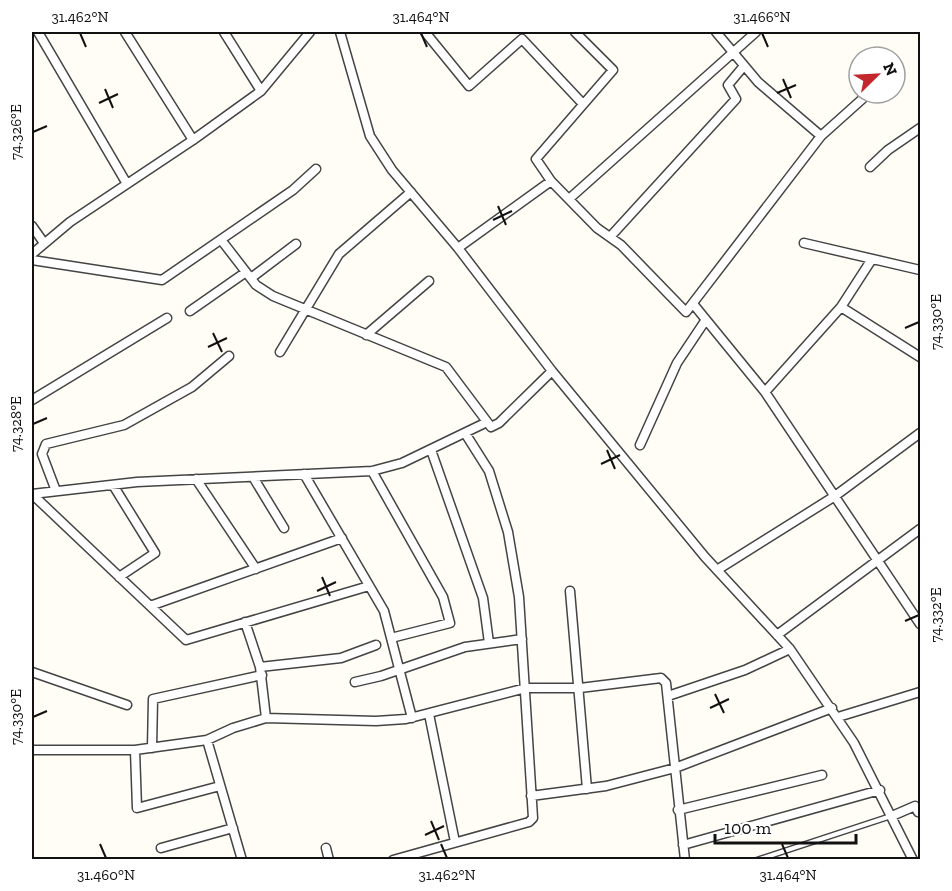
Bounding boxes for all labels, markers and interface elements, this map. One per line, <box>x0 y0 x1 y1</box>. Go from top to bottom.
text: 31.462°N <box>51 8 109 26</box>
text: 31.464°N <box>392 8 450 26</box>
text: 31.466°N <box>733 8 791 26</box>
north arrow <box>847 45 907 105</box>
text: N <box>879 60 901 79</box>
text: 74.326°E <box>7 104 25 160</box>
text: 74.330°E <box>927 294 945 350</box>
text: 74.328°E <box>7 396 25 452</box>
text: 74.332°E <box>927 587 945 643</box>
text: 74.330°E <box>7 689 25 745</box>
scale bar <box>715 807 856 845</box>
text: 100 m <box>724 817 772 839</box>
text: 31.460°N <box>77 866 135 884</box>
text: 31.462°N <box>418 866 476 884</box>
text: 31.464°N <box>759 866 817 884</box>

